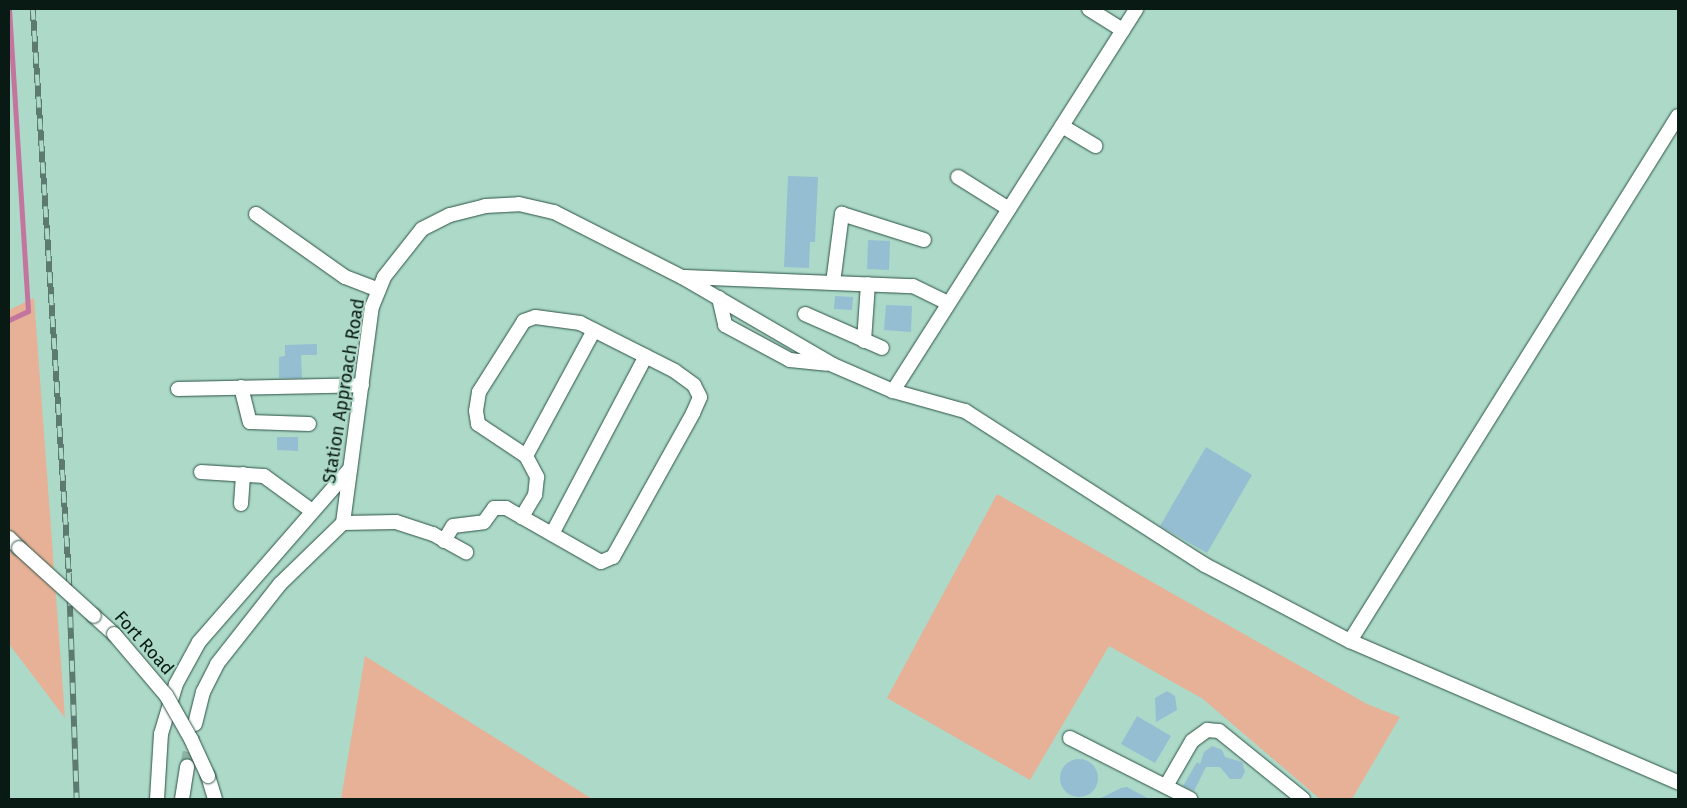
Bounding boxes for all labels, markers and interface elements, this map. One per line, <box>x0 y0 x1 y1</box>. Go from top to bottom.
street label: Station Approach Road <box>319 297 369 485</box>
street label: Fort Road <box>110 607 178 679</box>

